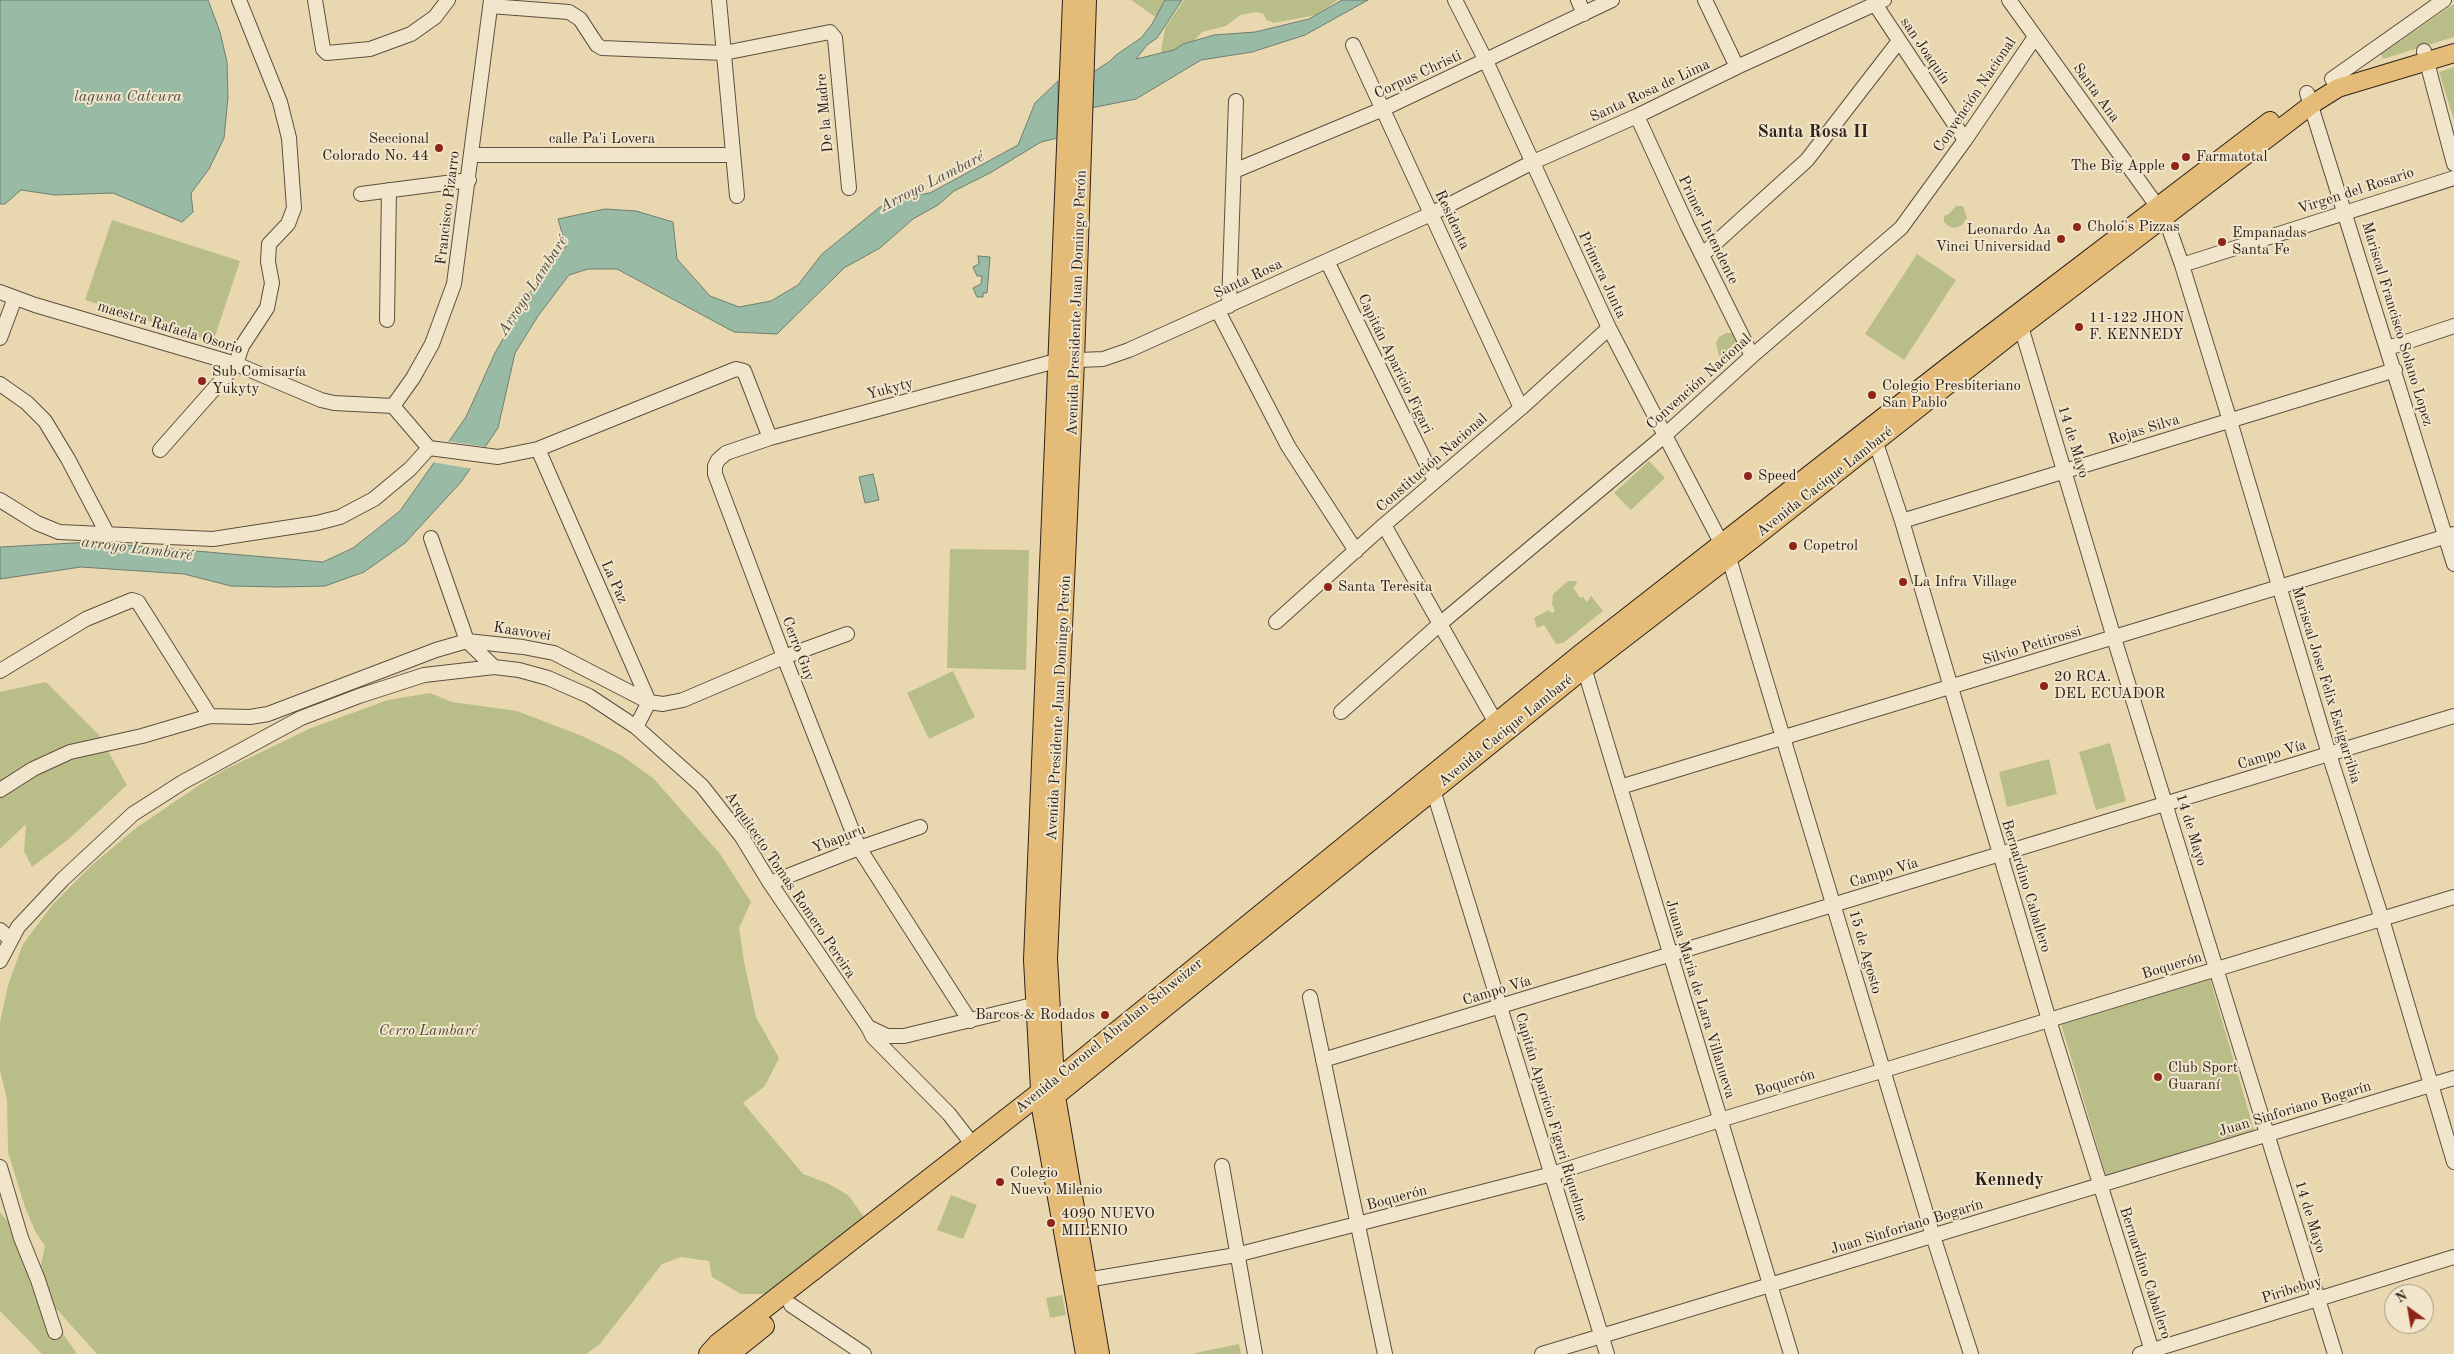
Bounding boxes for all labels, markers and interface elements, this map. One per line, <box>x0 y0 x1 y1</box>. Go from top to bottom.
street label: san Joaquín <box>1896 14 1954 88</box>
street label: Convención Nacional <box>1930 34 2020 156</box>
street label: Corpus Christi <box>1371 47 1465 103</box>
street label: Santa Rosa de Lima <box>1587 55 1713 127</box>
street label: Santa Ana <box>2069 60 2123 126</box>
street label: De la Madre <box>813 73 837 153</box>
water label: laguna Cateura <box>74 87 182 107</box>
district label: Santa Rosa II <box>1757 121 1869 143</box>
place label: Seccional Colorado No. 44 <box>322 130 429 165</box>
street label: calle Pa'i Lovera <box>549 130 655 148</box>
marker: Seccional Colorado No. 44 <box>433 142 445 154</box>
water label: Arroyo Lambaré <box>876 147 988 217</box>
place label: Farmatotal <box>2196 148 2267 166</box>
street label: Francisco Pizarro <box>432 150 464 266</box>
marker: Farmatotal <box>2180 151 2192 163</box>
place label: The Big Apple <box>2070 157 2165 175</box>
marker: The Big Apple <box>2169 160 2181 172</box>
street label: Virgen del Rosario <box>2296 164 2416 218</box>
street label: Avenida Presidente Juan Domingo Perón <box>1063 170 1091 436</box>
street label: Primer Intendente <box>1674 173 1742 287</box>
street label: Residenta <box>1430 187 1474 253</box>
place label: Cholo's Pizzas <box>2087 218 2180 236</box>
street label: Mariscal Francisco Solano Lopez <box>2357 220 2437 428</box>
place label: Leonardo Aa Vinci Universidad <box>1935 221 2051 256</box>
marker: Cholo's Pizzas <box>2071 221 2083 233</box>
place label: Empanadas Santa Fe <box>2232 224 2307 259</box>
street label: Primera Junta <box>1574 229 1630 321</box>
water label: Arroyo Lambaré <box>494 233 572 339</box>
marker: Leonardo Aa Vinci Universidad <box>2055 233 2067 245</box>
marker: Empanadas Santa Fe <box>2216 236 2228 248</box>
street label: Santa Rosa <box>1211 255 1285 303</box>
street label: Capitán Aparicio Figari <box>1353 291 1437 437</box>
street label: maestra Rafaela Osorio <box>95 297 245 359</box>
place label: 11-122 JHON F. KENNEDY <box>2089 309 2184 344</box>
marker: 11-122 JHON F. KENNEDY <box>2073 321 2085 333</box>
street label: Convención Nacional <box>1643 330 1755 434</box>
place label: Sub Comisaría Yukyty <box>212 363 306 398</box>
street label: Yukyty <box>865 374 915 404</box>
marker: Sub Comisaría Yukyty <box>196 375 208 387</box>
place label: Colegio Presbiteriano San Pablo <box>1882 377 2021 412</box>
marker: Colegio Presbiteriano San Pablo <box>1866 389 1878 401</box>
street label: 14 de Mayo <box>2053 404 2093 480</box>
street label: Constitución Nacional <box>1373 410 1491 516</box>
street label: Rojas Silva <box>2106 411 2182 449</box>
street label: Avenida Cacique Lambaré <box>1753 423 1897 541</box>
place label: Speed <box>1758 467 1797 485</box>
marker: Speed <box>1742 470 1754 482</box>
water label: arroyo Lambaré <box>80 533 194 565</box>
place label: Copetrol <box>1803 537 1858 555</box>
marker: Copetrol <box>1787 540 1799 552</box>
street label: La Paz <box>597 558 631 606</box>
place label: La Infra Village <box>1913 573 2017 591</box>
street label: Avenida Presidente Juan Domingo Perón <box>1043 575 1075 841</box>
marker: La Infra Village <box>1897 576 1909 588</box>
place label: Santa Teresita <box>1338 578 1433 596</box>
marker: Santa Teresita <box>1322 581 1334 593</box>
street label: Mariscal Jose Felix Estigarribia <box>2287 584 2365 786</box>
street label: Cerro Guy <box>777 614 819 684</box>
street label: Kaavovei <box>492 619 552 645</box>
street label: Silvio Pettirossi <box>1980 622 2084 670</box>
place label: 20 RCA. DEL ECUADOR <box>2054 668 2165 703</box>
street label: Avenida Cacique Lambaré <box>1435 671 1577 791</box>
marker: 20 RCA. DEL ECUADOR <box>2038 680 2050 692</box>
street label: Campo Vía <box>2235 736 2309 774</box>
street label: Arquitecto Tomas Romero Pereira <box>721 788 859 982</box>
street label: 14 de Mayo <box>2171 792 2211 868</box>
street label: Bernardino Caballero <box>1997 817 2055 955</box>
street label: Ybapuru <box>810 821 868 857</box>
street label: Campo Vía <box>1847 854 1921 892</box>
street label: Juana Maria de Lara Villanueva <box>1661 897 1739 1101</box>
street label: 15 de Agosto <box>1844 908 1886 996</box>
street label: Boquerón <box>2140 948 2204 984</box>
street label: Avenida Coronel Abrahan Schweizer <box>1011 955 1207 1117</box>
street label: Campo Vía <box>1460 972 1534 1010</box>
place label: Barcos & Rodados <box>975 1006 1095 1024</box>
marker: Barcos & Rodados <box>1099 1009 1111 1021</box>
street label: Capitán Aparicio Figari Riquelme <box>1511 1010 1591 1224</box>
park label: Cerro Lambaré <box>379 1022 477 1040</box>
place label: Club Sport Guaraní <box>2168 1059 2238 1094</box>
street label: Boquerón <box>1753 1065 1817 1101</box>
marker: Club Sport Guaraní <box>2152 1071 2164 1083</box>
street label: Juan Sinforiano Bogarín <box>2217 1077 2373 1141</box>
place label: Colegio Nuevo Milenio <box>1010 1164 1102 1199</box>
district label: Kennedy <box>1974 1169 2044 1191</box>
marker: Colegio Nuevo Milenio <box>994 1176 1006 1188</box>
street label: 14 de Mayo <box>2290 1179 2330 1255</box>
street label: Boquerón <box>1365 1181 1429 1215</box>
street label: Juan Sinforiano Bogarín <box>1829 1195 1985 1259</box>
place label: 4090 NUEVO MILENIO <box>1061 1205 1155 1240</box>
street label: Bernardino Caballero <box>2115 1205 2175 1341</box>
marker: 4090 NUEVO MILENIO <box>1045 1217 1057 1229</box>
street label: Piribebuy <box>2259 1272 2325 1308</box>
north arrow <box>2384 1284 2434 1334</box>
text: N <box>2393 1288 2410 1306</box>

